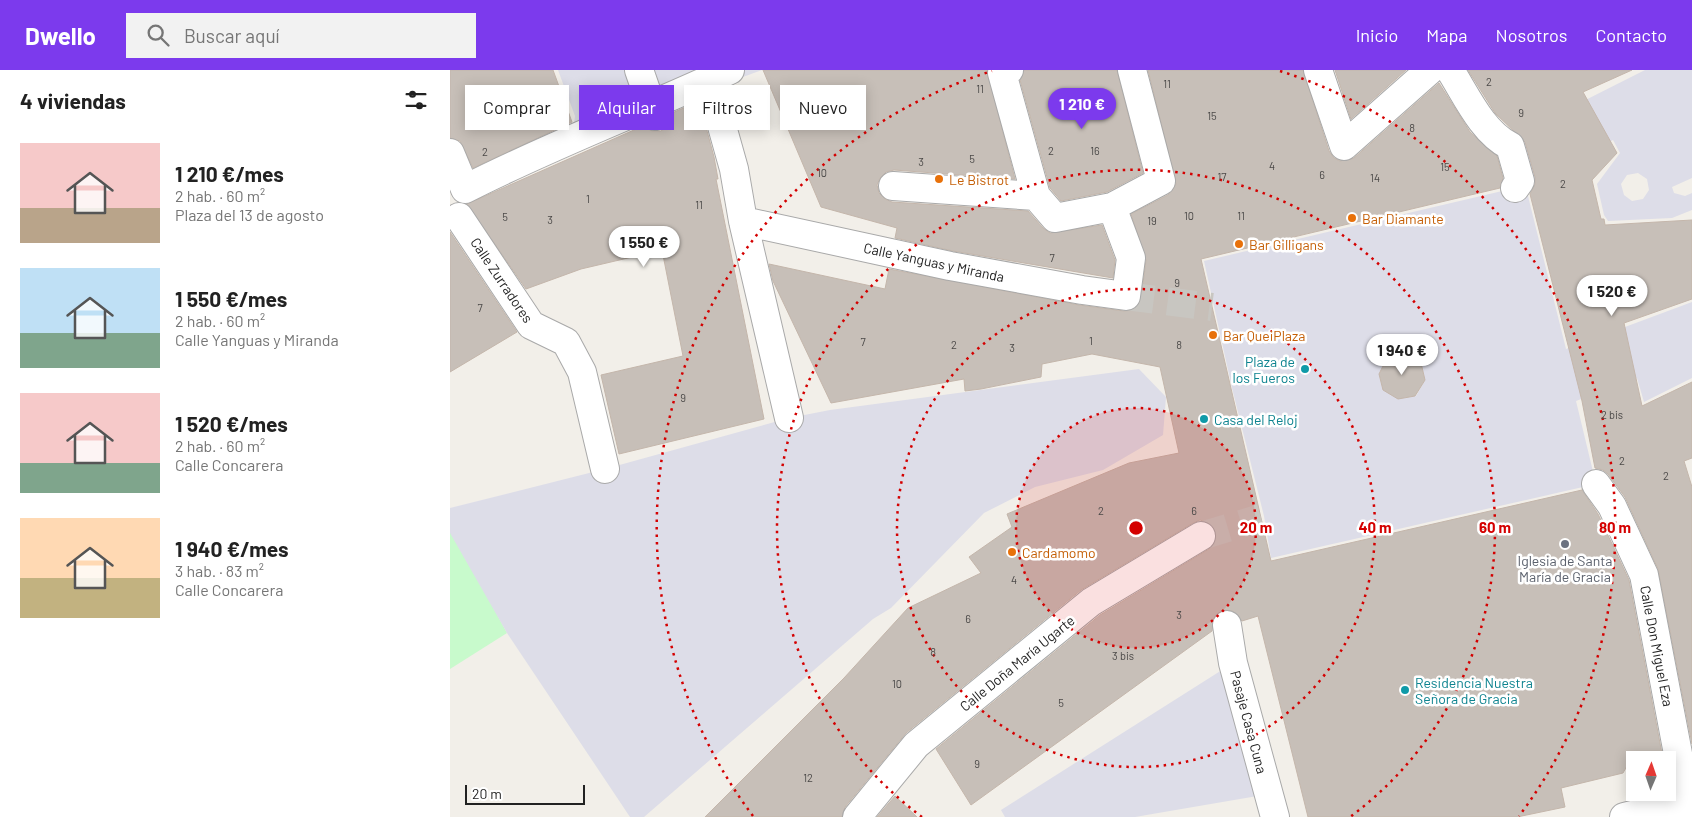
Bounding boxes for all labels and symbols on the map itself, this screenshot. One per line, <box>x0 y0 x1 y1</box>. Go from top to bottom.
house number: 2 <box>1486 75 1492 88</box>
house number: 11 <box>1163 77 1171 90</box>
house number: 11 <box>976 82 984 95</box>
pin: 1 210 € <box>1036 88 1128 130</box>
house number: 9 <box>1518 106 1524 119</box>
house number: 15 <box>1207 109 1217 122</box>
house number: 8 <box>1409 121 1415 134</box>
house number: 2 <box>1048 144 1054 157</box>
house number: 16 <box>1090 144 1100 157</box>
house number: 2 <box>482 145 488 158</box>
house number: 5 <box>969 152 975 165</box>
house number: 3 <box>918 155 924 168</box>
house number: 4 <box>1269 159 1275 172</box>
house number: 15 <box>1440 160 1450 173</box>
house number: 10 <box>817 166 827 179</box>
house number: 6 <box>1319 168 1325 181</box>
house number: 17 <box>1217 170 1227 183</box>
place label: Le Bistrot <box>949 171 1009 188</box>
house number: 14 <box>1370 171 1380 184</box>
marker: Le Bistrot <box>933 173 945 185</box>
house number: 2 <box>1560 177 1566 190</box>
house number: 1 <box>586 192 590 205</box>
house number: 11 <box>695 198 703 211</box>
house number: 10 <box>1184 209 1194 222</box>
house number: 11 <box>1237 209 1245 222</box>
house number: 5 <box>502 210 508 223</box>
place label: Bar Diamante <box>1362 210 1444 227</box>
marker: Bar Diamante <box>1346 212 1358 224</box>
house number: 3 <box>547 213 553 226</box>
house number: 19 <box>1147 214 1157 227</box>
pin: 1 550 € <box>598 226 690 268</box>
street label: Calle Zurradores <box>467 234 537 326</box>
place label: Bar Gilligans <box>1249 236 1324 253</box>
marker: Bar Gilligans <box>1233 238 1245 250</box>
street label: Calle Yanguas y Miranda <box>862 239 1006 285</box>
house number: 7 <box>1049 251 1055 264</box>
pin: 1 520 € <box>1566 274 1658 317</box>
house number: 9 <box>1174 276 1180 289</box>
house number: 7 <box>477 301 483 314</box>
place label: Bar QueiPlaza <box>1223 327 1305 344</box>
marker: Bar QueiPlaza <box>1207 329 1219 341</box>
house number: 1 <box>1089 334 1093 347</box>
pin: 1 940 € <box>1356 334 1448 376</box>
house number: 7 <box>860 335 866 348</box>
house number: 2 <box>951 338 957 351</box>
house number: 8 <box>1176 338 1182 351</box>
house number: 3 <box>1009 341 1015 354</box>
place label: Plaza de los Fueros <box>1233 353 1295 386</box>
marker: Plaza de los Fueros <box>1299 363 1311 375</box>
house number: 9 <box>680 391 686 404</box>
house number: 2 bis <box>1601 408 1623 421</box>
place label: Casa del Reloj <box>1214 411 1298 428</box>
marker: Casa del Reloj <box>1198 413 1210 425</box>
house number: 2 <box>1619 454 1625 467</box>
house number: 2 <box>1663 469 1669 482</box>
house number: 2 <box>1098 504 1104 517</box>
house number: 6 <box>1191 504 1197 517</box>
text: 20 m <box>1240 518 1272 536</box>
text: 40 m <box>1358 518 1392 536</box>
text: 60 m <box>1479 518 1511 536</box>
text: 80 m <box>1599 518 1631 536</box>
centre of rings <box>1127 519 1145 537</box>
marker: Iglesia de Santa María de Gracia <box>1559 538 1571 550</box>
place label: Cardamomo <box>1022 544 1096 561</box>
marker: Cardamomo <box>1006 546 1018 558</box>
place label: Iglesia de Santa María de Gracia <box>1518 552 1612 585</box>
house number: 4 <box>1011 573 1017 586</box>
street label: Calle Don Miguel Eza <box>1637 584 1677 708</box>
house number: 3 <box>1176 608 1182 621</box>
street label: Calle Doña María Ugarte <box>956 612 1078 714</box>
house number: 6 <box>965 612 971 625</box>
house number: 8 <box>930 645 936 658</box>
house number: 3 bis <box>1112 649 1134 662</box>
street label: Pasaje Casa Cuna <box>1227 669 1271 775</box>
place label: Residencia Nuestra Señora de Gracia <box>1415 674 1533 707</box>
house number: 10 <box>892 677 902 690</box>
marker: Residencia Nuestra Señora de Gracia <box>1399 684 1411 696</box>
house number: 5 <box>1058 696 1064 709</box>
north arrow <box>1626 751 1676 801</box>
house number: 9 <box>974 757 980 770</box>
house number: 12 <box>803 771 813 784</box>
scale bar <box>465 782 585 805</box>

